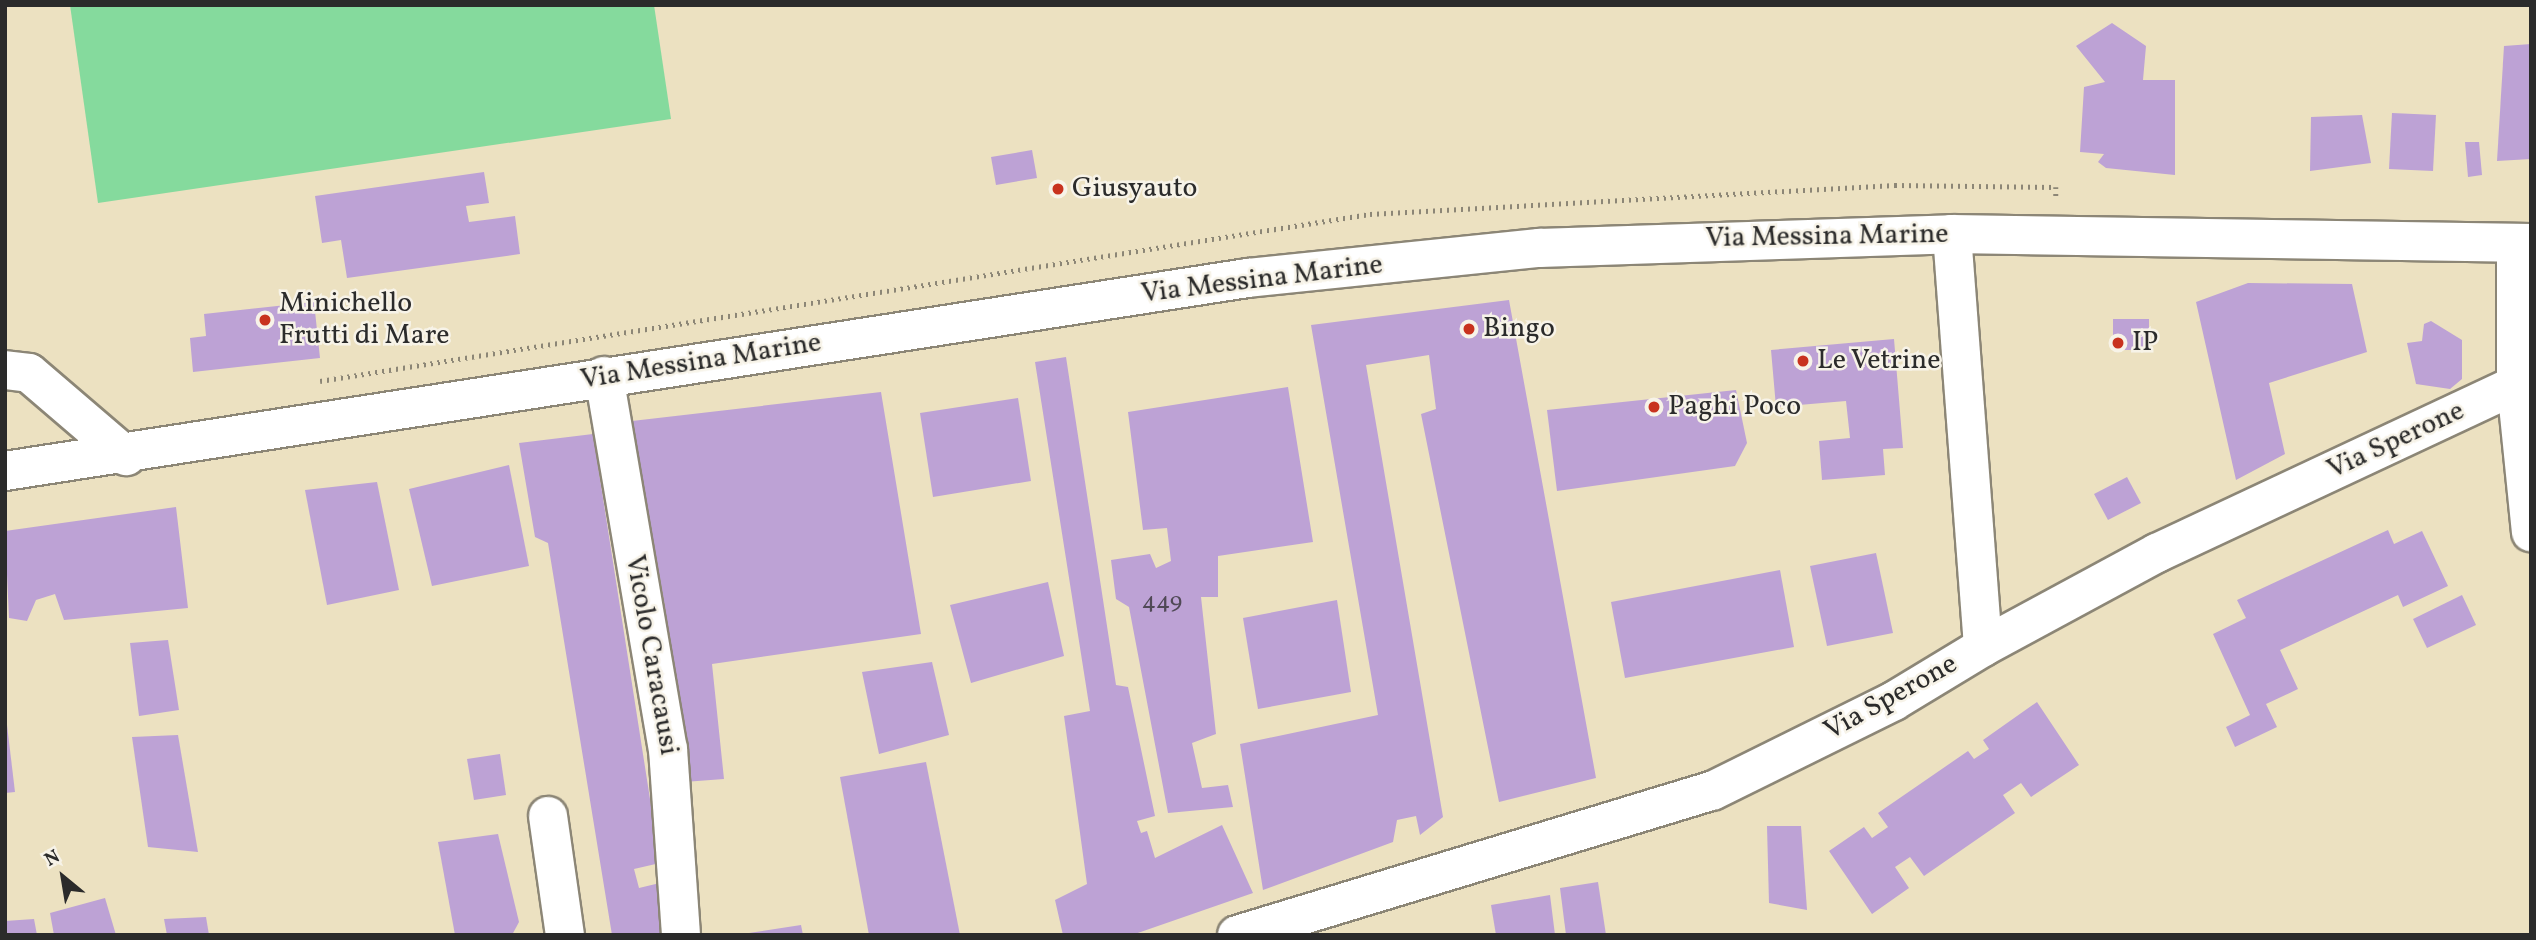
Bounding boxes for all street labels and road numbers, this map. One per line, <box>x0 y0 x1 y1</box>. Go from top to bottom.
street label: Via Messina Marine <box>1705 218 1949 256</box>
street label: Via Messina Marine <box>1139 248 1385 312</box>
street label: Via Messina Marine <box>578 326 824 398</box>
street label: Via Sperone <box>2322 395 2470 487</box>
street label: Vicolo Caracausi <box>617 552 685 758</box>
street label: Via Sperone <box>1818 648 1964 748</box>

